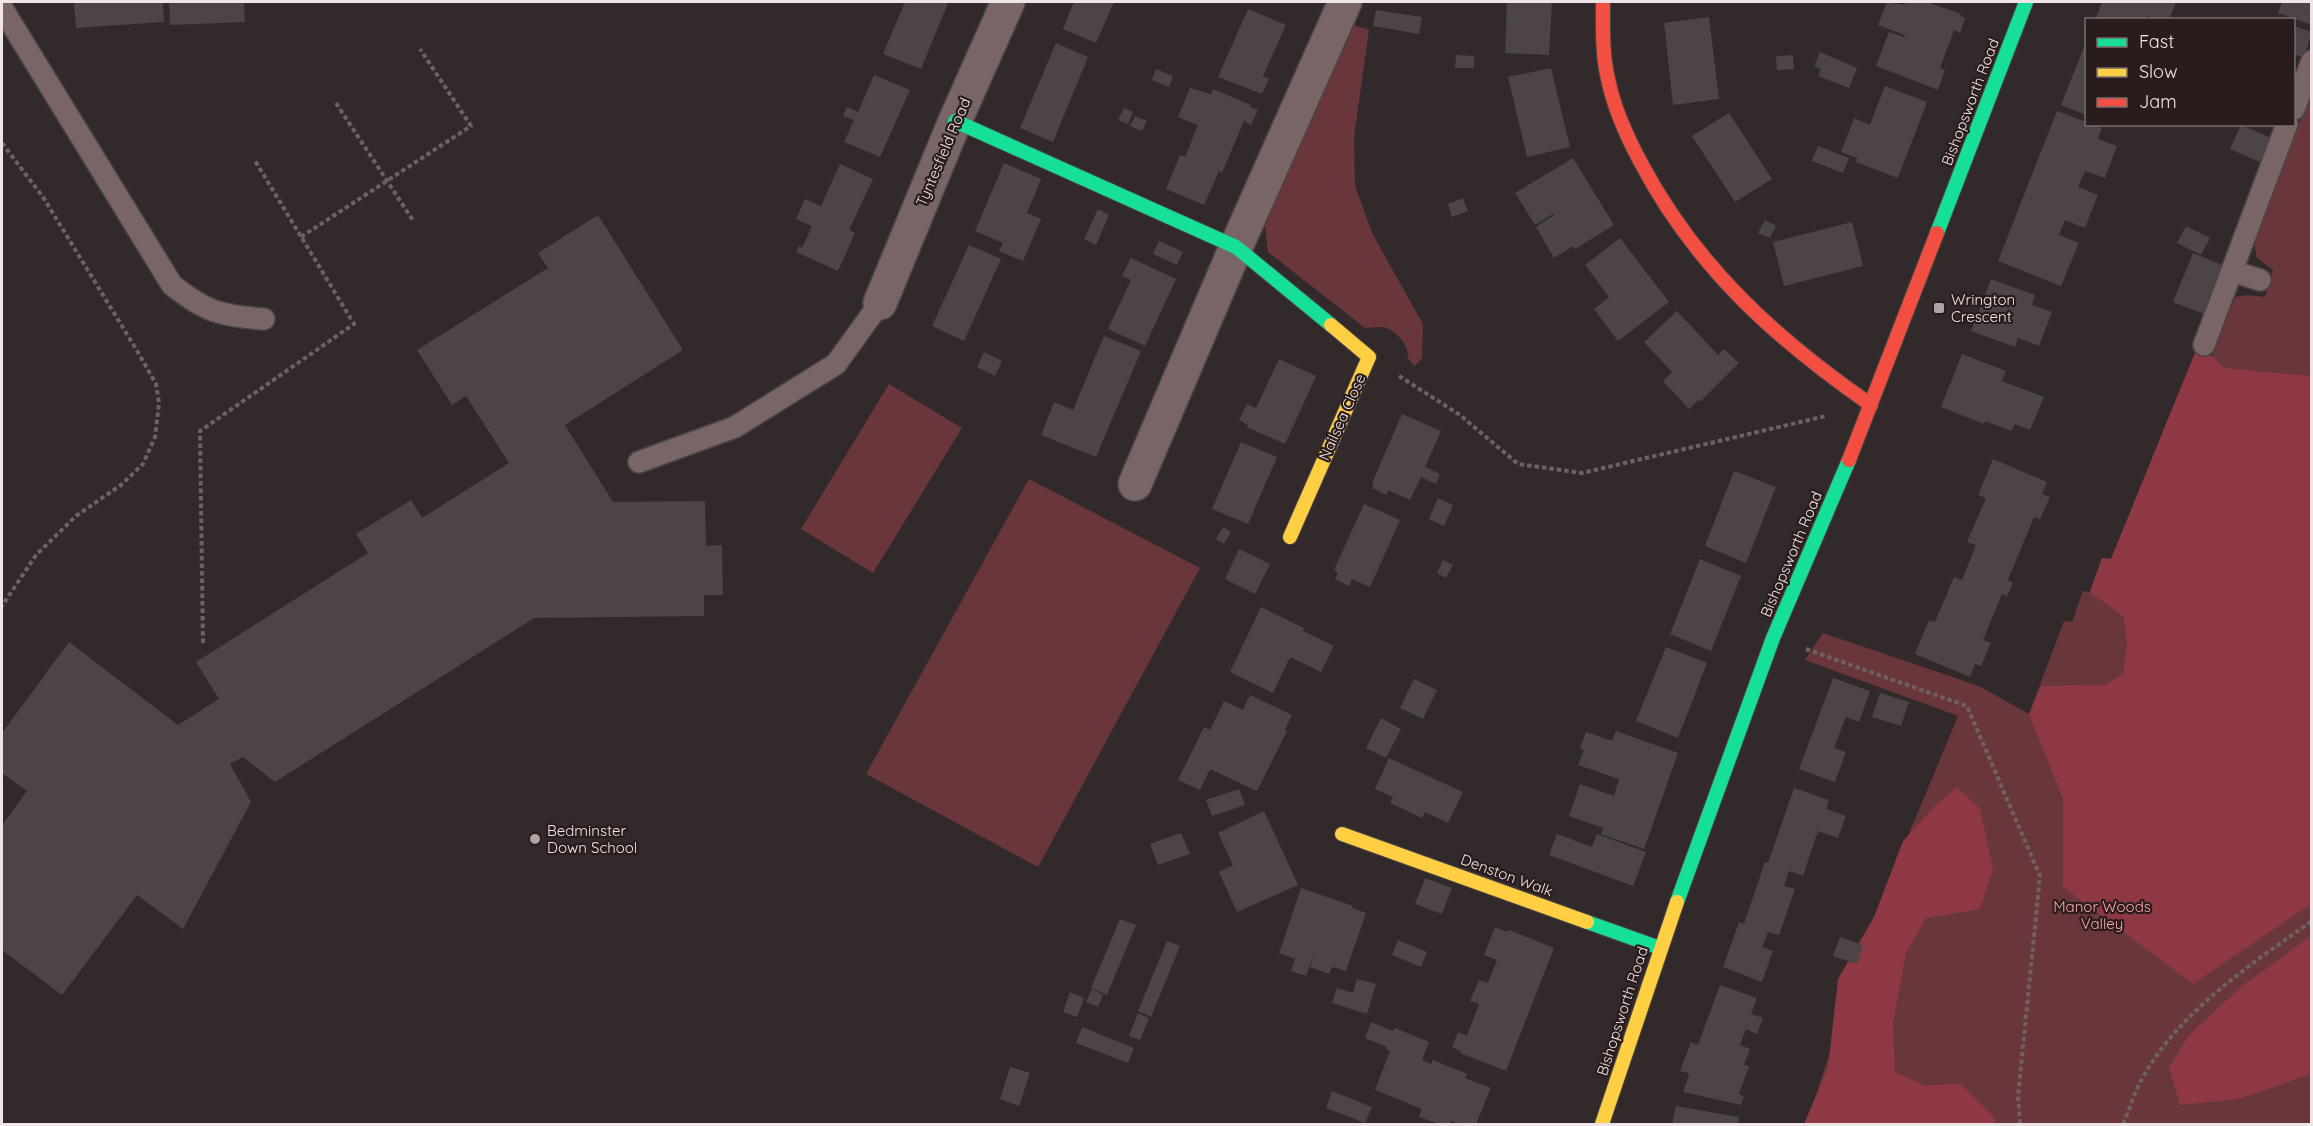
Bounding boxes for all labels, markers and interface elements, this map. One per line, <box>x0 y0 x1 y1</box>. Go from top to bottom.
legend <box>2085 18 2295 126</box>
text: Fast <box>2139 30 2174 53</box>
street label: Bishopsworth Road <box>1937 36 2003 168</box>
text: Slow <box>2139 60 2177 83</box>
text: Jam <box>2139 90 2177 113</box>
street label: Tyntesfield Road <box>912 95 974 209</box>
place label: Wrington Crescent <box>1951 290 2015 326</box>
marker: Wrington Crescent <box>1932 301 1946 315</box>
street label: Nailsea Close <box>1314 371 1370 463</box>
street label: Bishopsworth Road <box>1756 488 1826 620</box>
place label: Bedminster Down School <box>547 821 637 857</box>
marker: Bedminster Down School <box>528 832 542 846</box>
street label: Denston Walk <box>1458 850 1556 900</box>
park label: Manor Woods Valley <box>2053 897 2151 933</box>
street label: Bishopsworth Road <box>1592 944 1652 1078</box>

